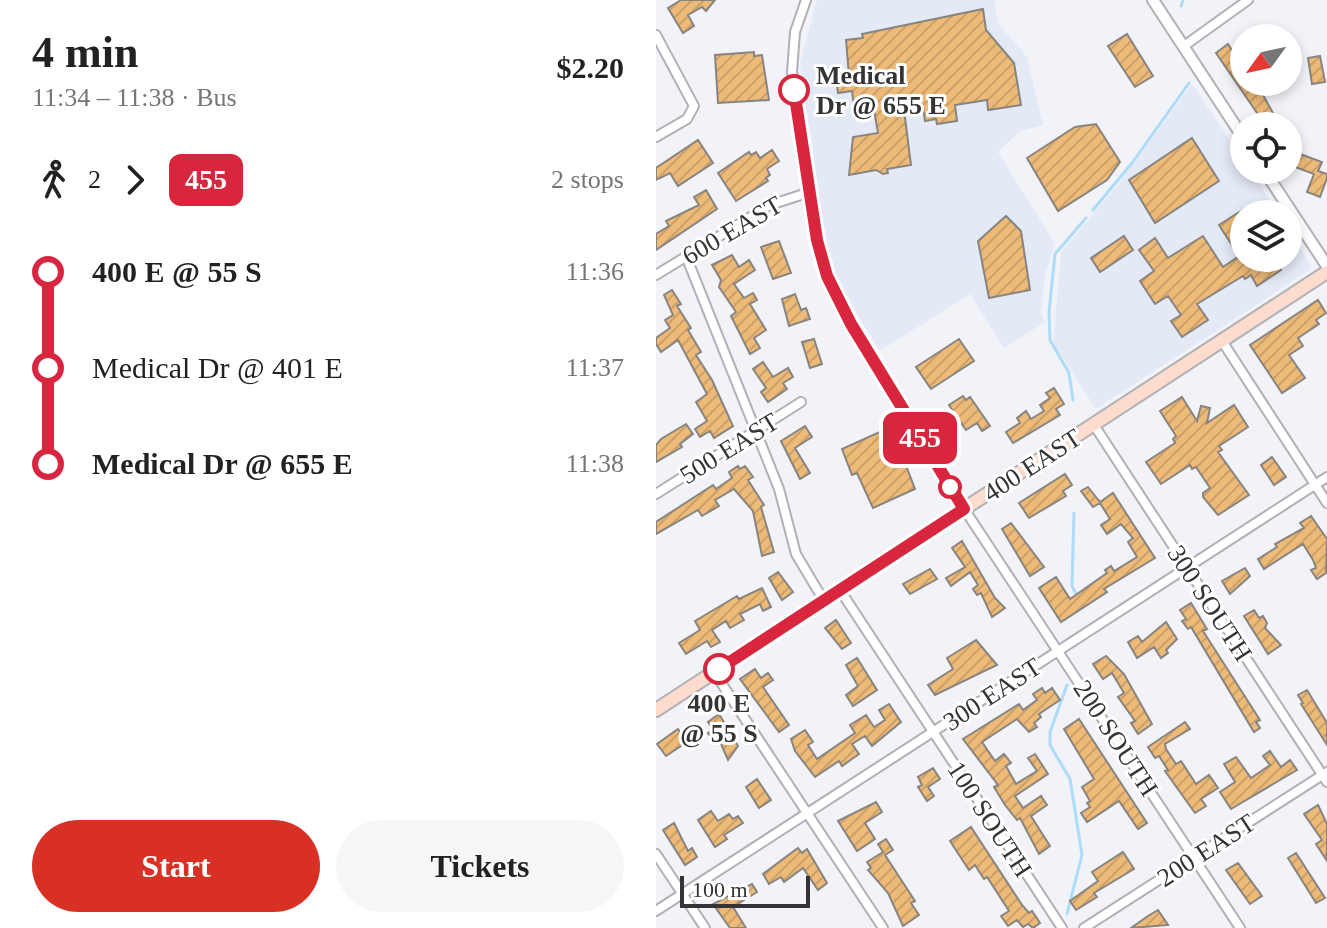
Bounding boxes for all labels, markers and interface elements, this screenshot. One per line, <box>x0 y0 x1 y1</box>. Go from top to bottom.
north arrow <box>1230 24 1302 96</box>
map controls <box>1230 24 1302 272</box>
text: 4 min <box>32 28 138 77</box>
text: $2.20 <box>557 51 624 84</box>
place label: Medical Dr @ 655 E <box>816 61 946 120</box>
marker: Medical Dr @ 655 E <box>779 75 809 105</box>
text: 11:34 – 11:38 · Bus <box>32 83 237 112</box>
button: locate <box>1230 112 1302 184</box>
icon: walk <box>32 158 76 202</box>
icon: forward <box>113 158 157 202</box>
text: 455 <box>185 164 227 195</box>
text: 2 <box>88 165 101 194</box>
text: 2 stops <box>551 165 624 194</box>
street label: 600 EAST <box>677 190 787 271</box>
button: layers <box>1230 200 1302 272</box>
text: 400 E @ 55 S <box>92 255 262 288</box>
text: 11:36 <box>566 257 624 286</box>
text: Medical Dr @ 401 E <box>92 351 343 384</box>
text: 11:37 <box>566 353 624 382</box>
street label: 500 EAST <box>675 407 784 490</box>
line badge: 455 <box>874 412 966 464</box>
text: 455 <box>899 422 941 453</box>
street label: 400 EAST <box>978 423 1087 508</box>
text: Medical Dr @ 655 E <box>92 447 353 480</box>
text: 11:38 <box>566 449 624 478</box>
unlabelled marker <box>939 476 961 498</box>
street label: 300 SOUTH <box>1161 540 1258 667</box>
street label: 300 EAST <box>938 652 1047 737</box>
marker: 400 E @ 55 S <box>704 654 734 684</box>
street label: 200 SOUTH <box>1067 675 1164 802</box>
place label: 400 E @ 55 S <box>680 689 758 748</box>
street label: 100 SOUTH <box>941 756 1038 883</box>
street label: 200 EAST <box>1152 808 1261 893</box>
button: Start <box>32 820 320 912</box>
button: Tickets <box>336 820 624 912</box>
scale bar <box>680 872 810 908</box>
text: 100 m <box>692 877 748 902</box>

